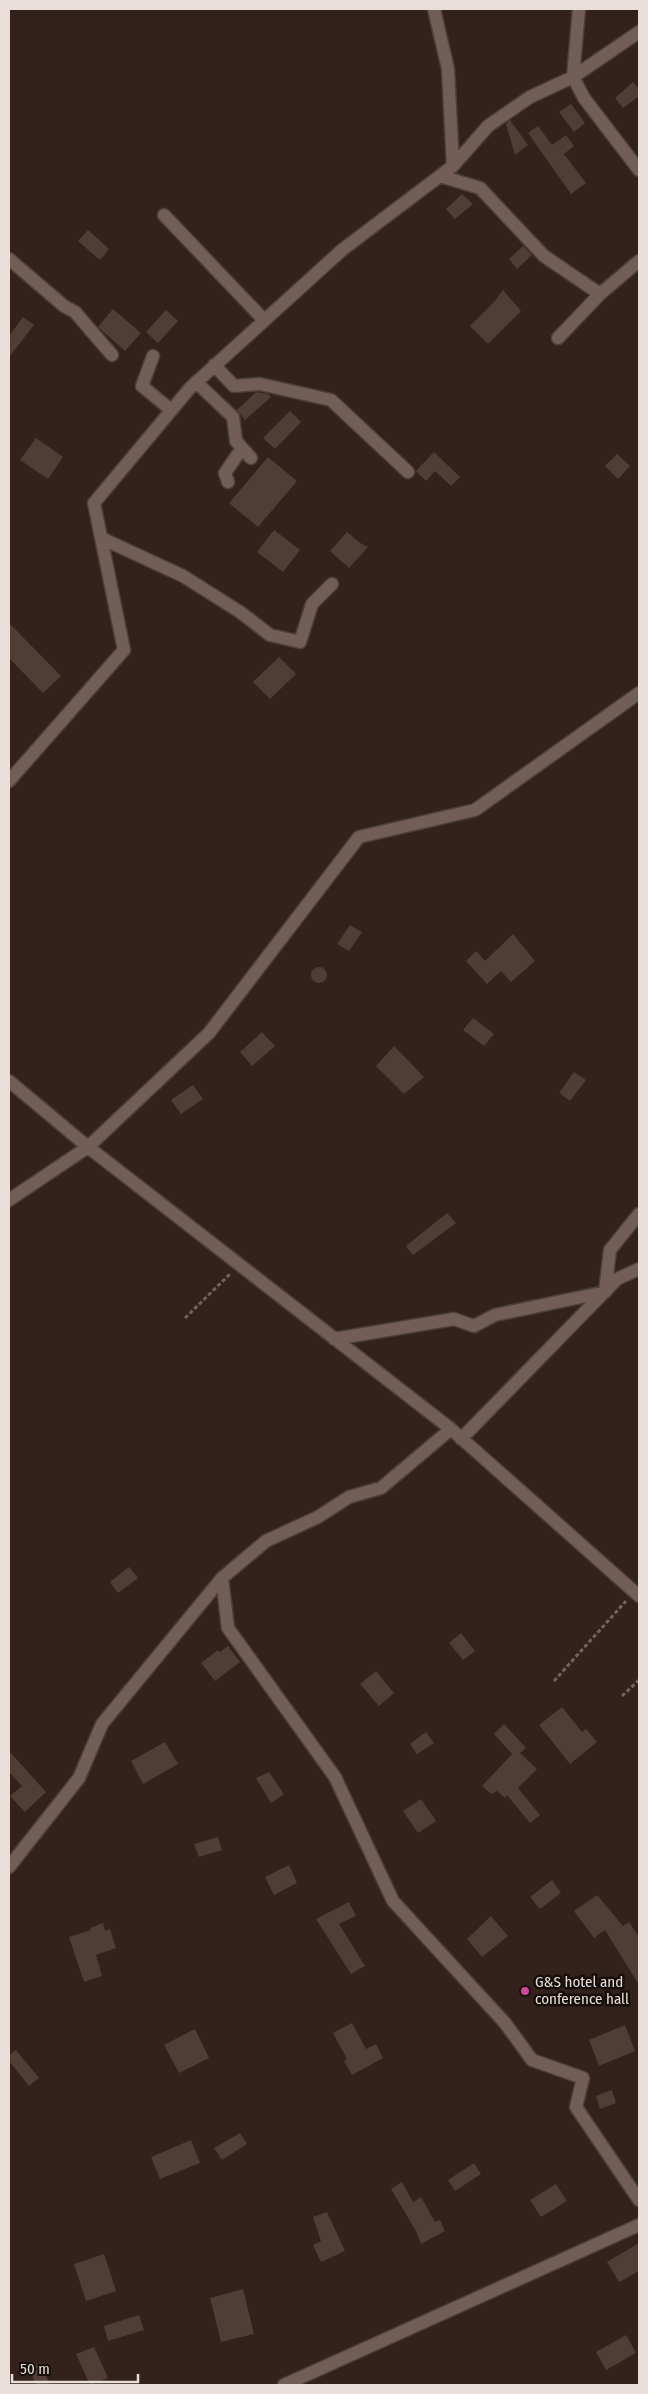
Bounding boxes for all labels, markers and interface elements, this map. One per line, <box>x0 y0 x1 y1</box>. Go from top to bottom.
place label: G&S hotel and conference hall <box>535 1973 629 2008</box>
marker: G&S hotel and conference hall <box>519 1985 531 1997</box>
scale bar <box>12 2352 139 2384</box>
text: 50 m <box>20 2360 50 2378</box>

